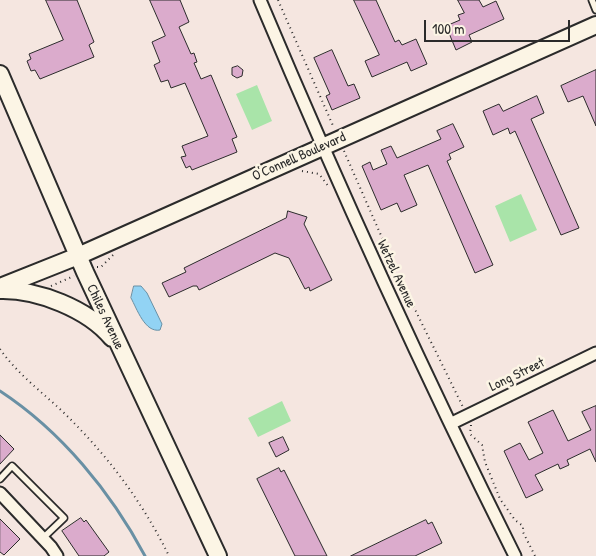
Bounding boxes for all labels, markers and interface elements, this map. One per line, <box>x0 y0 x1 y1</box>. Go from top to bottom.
scale bar <box>426 10 572 42</box>
text: 100 m <box>432 18 465 39</box>
street label: O'Connell Boulevard <box>250 129 348 185</box>
street label: Wetzel Avenue <box>373 237 419 311</box>
street label: Chiles Avenue <box>83 282 127 352</box>
street label: Long Street <box>487 354 547 396</box>

